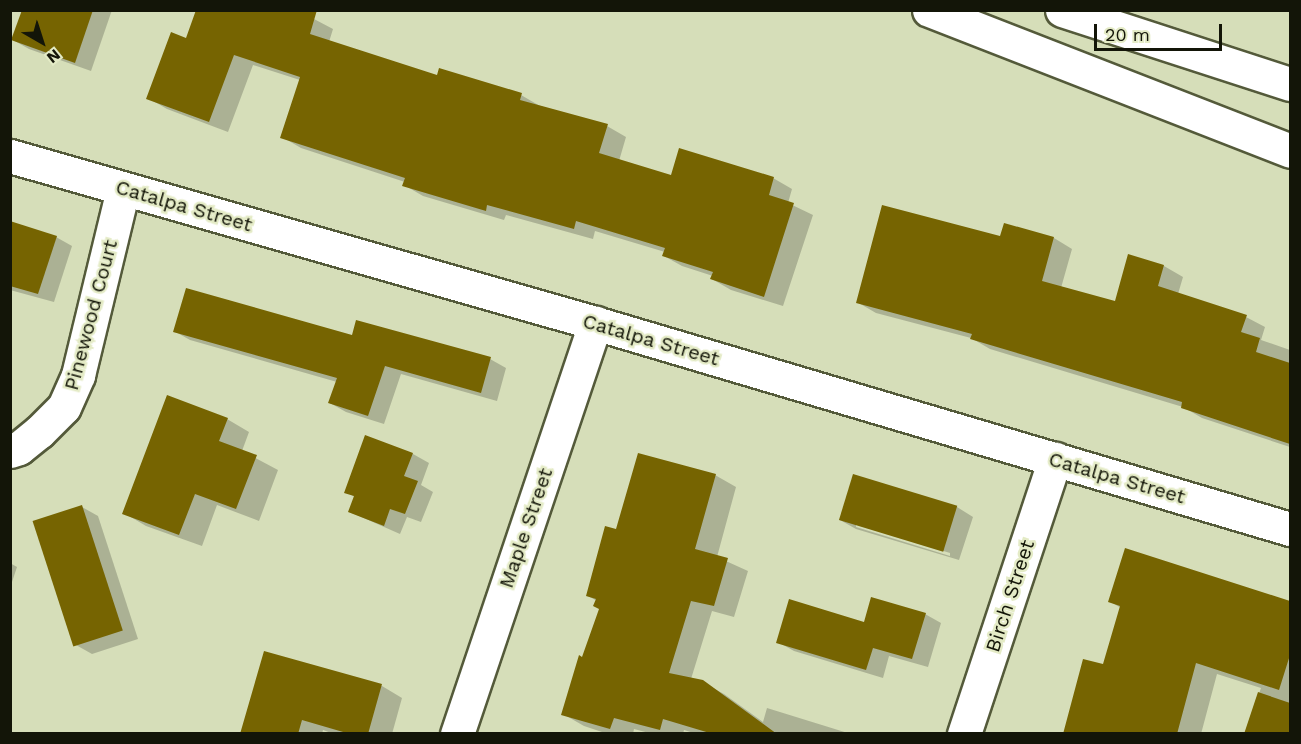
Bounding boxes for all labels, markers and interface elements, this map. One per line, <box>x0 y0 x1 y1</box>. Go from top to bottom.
north arrow <box>12 12 72 72</box>
scale bar <box>1097 12 1224 50</box>
text: 20 m <box>1105 24 1150 45</box>
text: N <box>43 45 64 67</box>
street label: Catalpa Street <box>113 175 255 237</box>
street label: Pinewood Court <box>59 237 123 393</box>
street label: Catalpa Street <box>580 309 722 371</box>
street label: Catalpa Street <box>1046 447 1188 509</box>
street label: Maple Street <box>494 465 558 591</box>
street label: Birch Street <box>981 537 1039 655</box>

